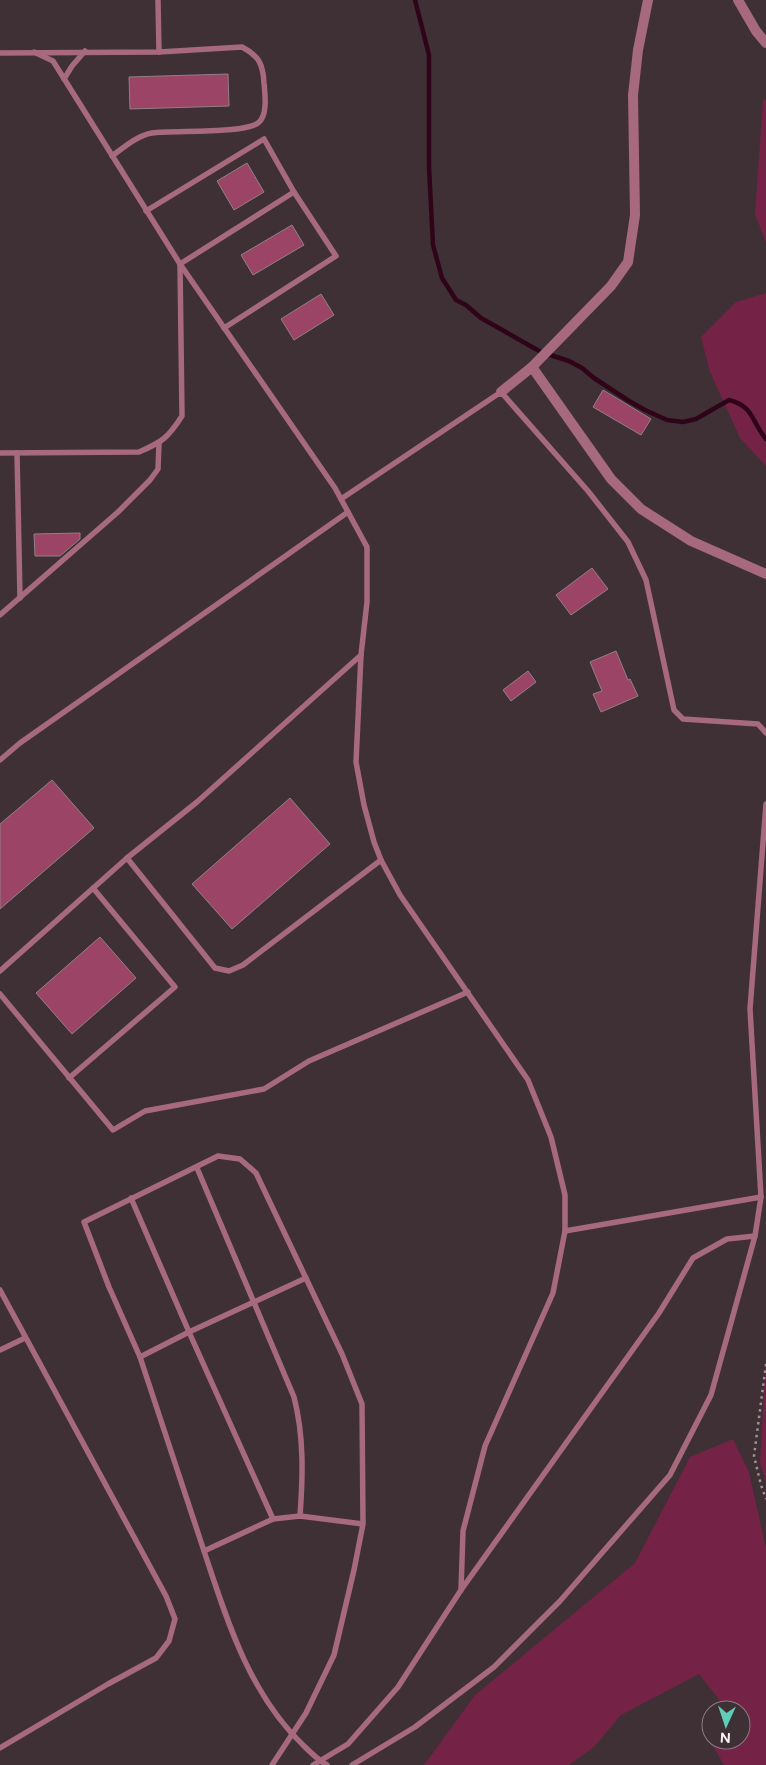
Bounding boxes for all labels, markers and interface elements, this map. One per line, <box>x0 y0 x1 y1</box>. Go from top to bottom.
north arrow <box>701 1700 751 1750</box>
text: N <box>719 1729 731 1746</box>

